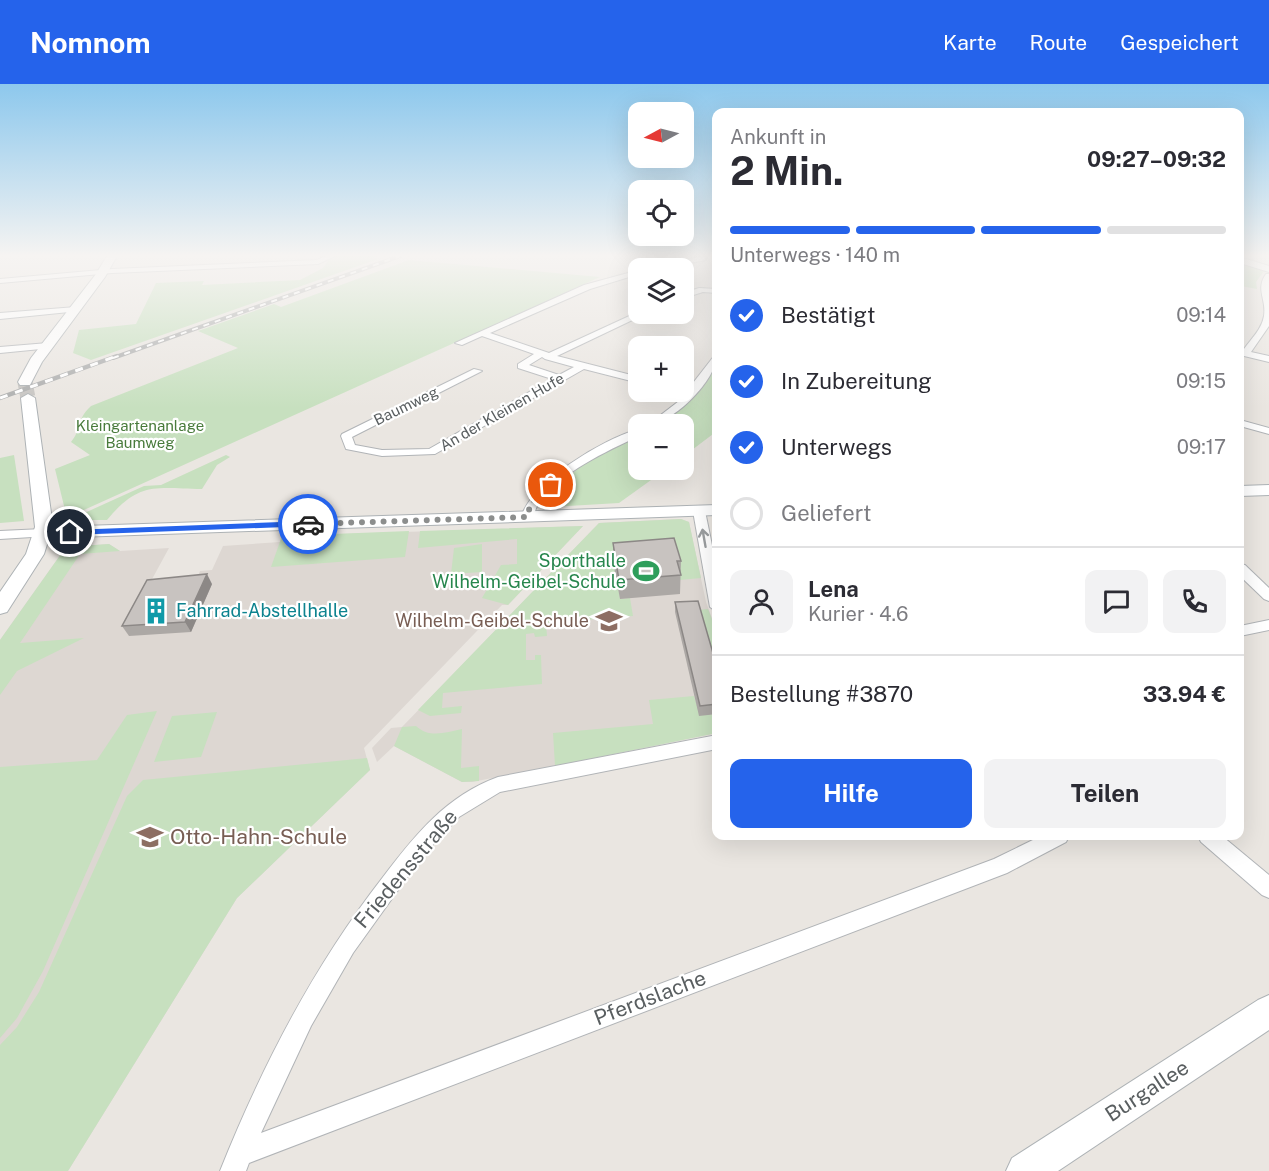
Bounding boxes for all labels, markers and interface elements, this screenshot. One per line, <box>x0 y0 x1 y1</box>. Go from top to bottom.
text: Nomnom <box>30 26 151 59</box>
text: Karte <box>943 30 997 55</box>
text: Route <box>1030 30 1087 55</box>
text: Gespeichert <box>1120 30 1239 55</box>
north arrow <box>628 102 694 168</box>
map controls <box>628 102 694 480</box>
text: Ankunft in <box>730 125 826 149</box>
text: 09:27–09:32 <box>1087 146 1226 172</box>
text: 2 Min. <box>730 148 844 194</box>
button: locate <box>628 180 694 246</box>
text: Unterwegs · 140 m <box>730 243 900 267</box>
button: layers <box>628 258 694 324</box>
icon: check <box>730 299 763 332</box>
text: Bestätigt <box>781 302 876 328</box>
text: 09:14 <box>1176 303 1226 327</box>
button: + <box>628 336 694 402</box>
icon: check <box>730 365 763 398</box>
text: In Zubereitung <box>781 368 932 394</box>
street label: An der Kleinen Hufe <box>437 369 567 454</box>
text: 09:15 <box>1176 369 1226 393</box>
street label: Baumweg <box>371 383 441 428</box>
button: − <box>628 414 694 480</box>
park label: Kleingartenanlage Baumweg <box>76 417 204 451</box>
icon: check <box>730 431 763 464</box>
text: Unterwegs <box>781 434 892 460</box>
text: 09:17 <box>1177 435 1226 459</box>
pin <box>525 459 576 510</box>
icon: bag <box>534 468 567 501</box>
courier <box>278 494 338 554</box>
text: Geliefert <box>781 500 871 526</box>
pin <box>44 506 95 557</box>
icon: car <box>292 508 325 541</box>
icon: home <box>53 515 86 548</box>
one-way arrow <box>699 529 710 549</box>
place label: Sporthalle Wilhelm-Geibel-Schule <box>432 550 626 592</box>
sports icon: Sporthalle Wilhelm-Geibel-Schule <box>631 556 661 586</box>
button: person <box>730 570 793 633</box>
button: chat <box>1085 570 1148 633</box>
button: phone <box>1163 570 1226 633</box>
text: Lena <box>808 576 859 602</box>
building icon: Fahrrad-Abstellhalle <box>141 596 171 626</box>
place label: Fahrrad-Abstellhalle <box>176 600 348 621</box>
text: Kurier · 4.6 <box>808 602 908 626</box>
school or university icon: Wilhelm-Geibel-Schule <box>594 606 624 636</box>
place label: Wilhelm-Geibel-Schule <box>395 610 589 631</box>
text: Bestellung #3870 <box>730 681 913 707</box>
text: 33.94 € <box>1143 681 1226 707</box>
button: Hilfe <box>730 759 972 828</box>
button: Teilen <box>984 759 1226 828</box>
street label: Friedensstraße <box>349 804 462 933</box>
school or university icon: Otto-Hahn-Schule <box>135 822 165 852</box>
place label: Otto-Hahn-Schule <box>170 824 347 849</box>
street label: Pferdslache <box>590 965 709 1030</box>
street label: Burgallee <box>1100 1054 1193 1127</box>

